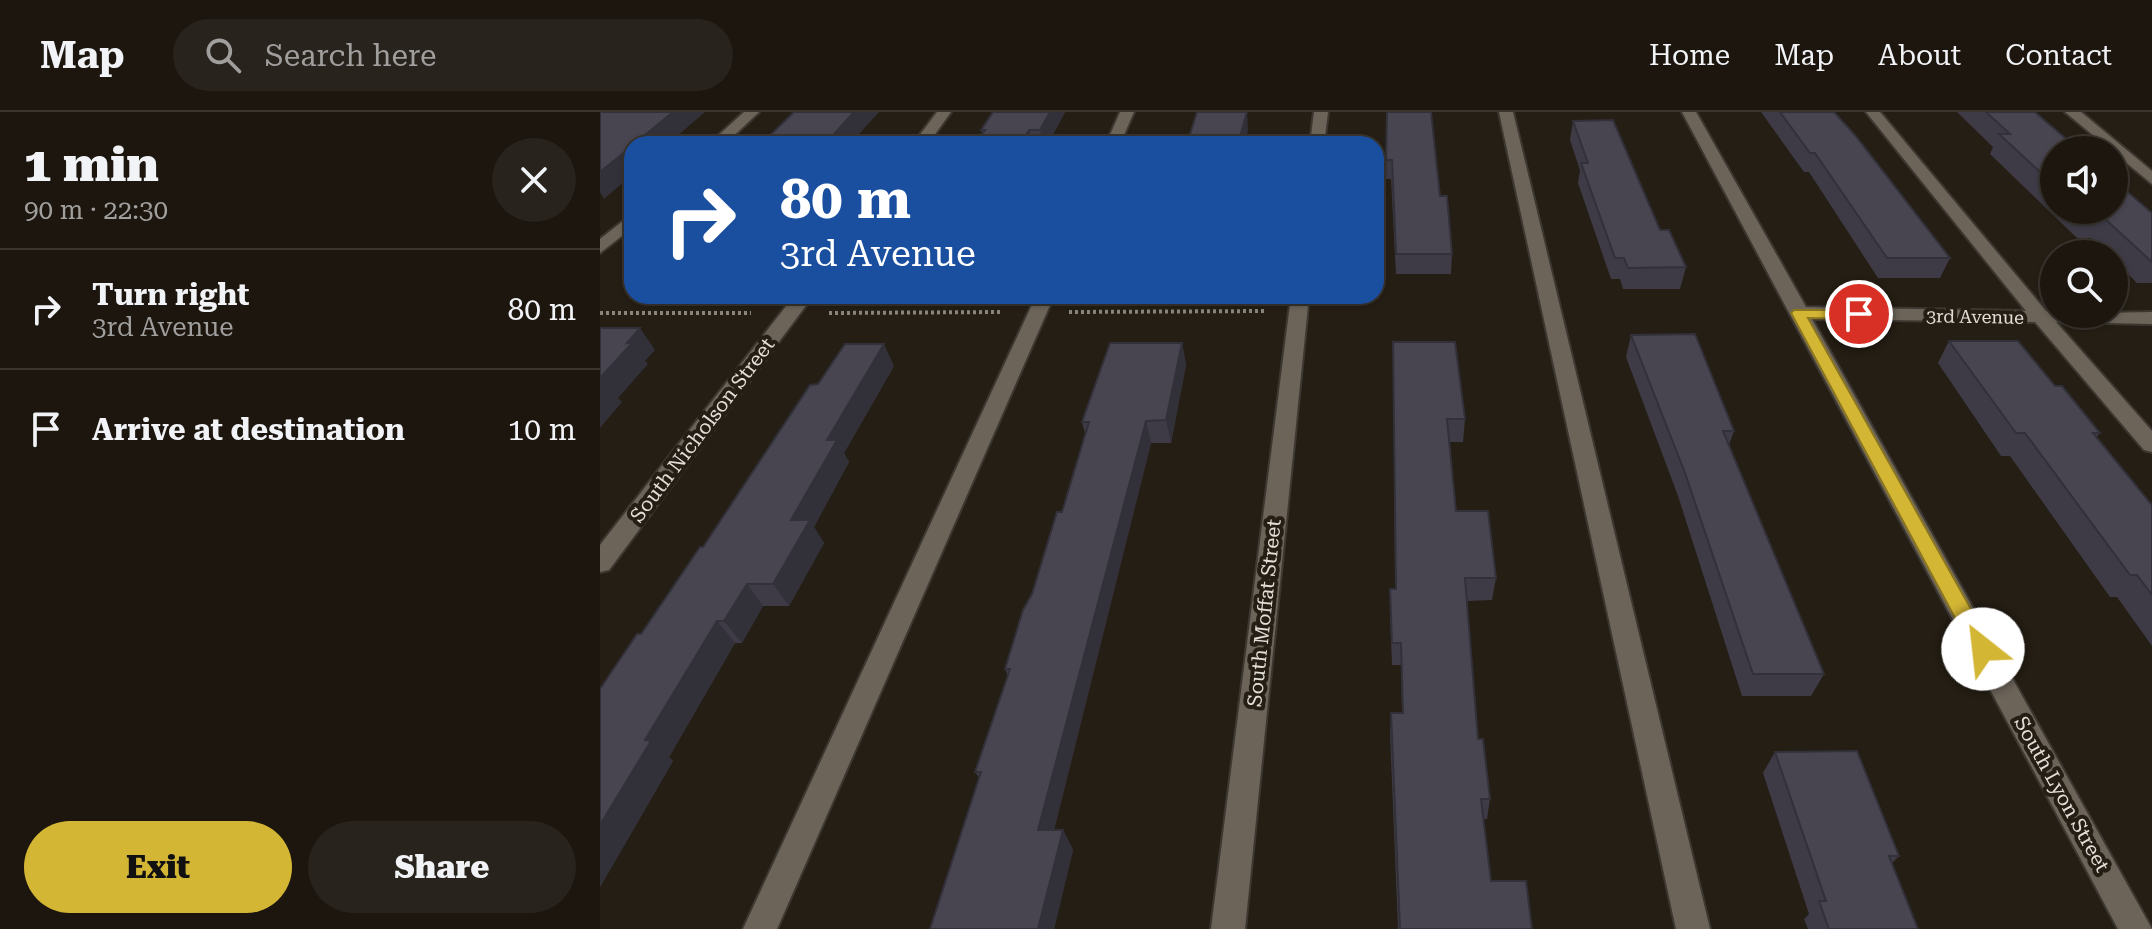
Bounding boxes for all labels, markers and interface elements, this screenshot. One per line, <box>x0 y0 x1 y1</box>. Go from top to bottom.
search box <box>173 19 733 91</box>
text: Map <box>40 33 125 77</box>
icon: search <box>201 33 245 77</box>
text: Search here <box>265 38 437 73</box>
text: Home <box>1649 39 1730 72</box>
text: Map <box>1774 39 1834 72</box>
text: About <box>1878 39 1961 72</box>
text: Contact <box>2005 39 2112 72</box>
map controls <box>2040 136 2128 328</box>
button: sound <box>2040 136 2128 224</box>
text: 1 min <box>24 137 159 193</box>
button: close <box>492 138 576 222</box>
text: 80 m <box>780 166 911 232</box>
icon: right <box>648 168 752 272</box>
text: 90 m · 22:30 <box>24 195 168 225</box>
text: 3rd Avenue <box>780 233 976 275</box>
button: search <box>2040 240 2128 328</box>
text: Turn right <box>92 277 249 312</box>
pin <box>1825 280 1893 348</box>
icon: right <box>24 287 68 331</box>
text: 80 m <box>507 292 576 327</box>
icon: arrive <box>1837 292 1881 336</box>
street label: 3rd Avenue <box>1926 305 2024 328</box>
text: 3rd Avenue <box>92 312 233 342</box>
street label: South Nicholson Street <box>625 333 780 527</box>
icon: arrive <box>24 407 68 451</box>
text: Arrive at destination <box>92 412 405 447</box>
text: 10 m <box>507 412 576 447</box>
street label: South Moffat Street <box>1242 517 1286 708</box>
position arrow <box>1941 607 2025 691</box>
street label: South Lyon Street <box>2009 712 2115 876</box>
button: Exit <box>24 821 292 913</box>
button: Share <box>308 821 576 913</box>

